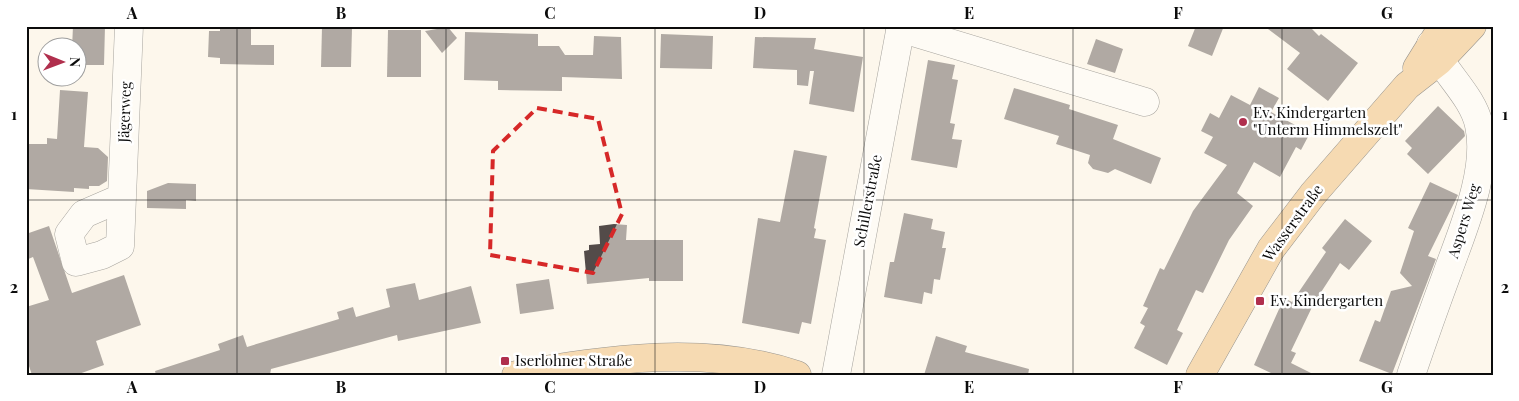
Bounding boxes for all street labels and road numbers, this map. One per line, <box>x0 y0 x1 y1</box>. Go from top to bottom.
street label: Jägerweg <box>113 81 135 144</box>
street label: Schillerstraße <box>848 153 886 249</box>
street label: Wasserstraße <box>1257 180 1327 266</box>
street label: Aspers Weg <box>1442 181 1484 261</box>

